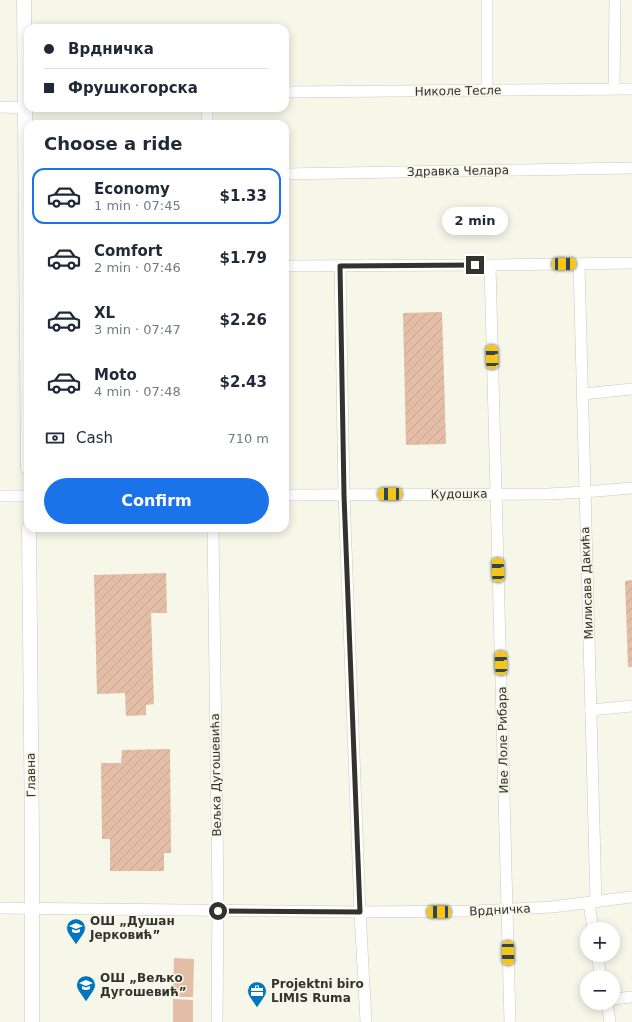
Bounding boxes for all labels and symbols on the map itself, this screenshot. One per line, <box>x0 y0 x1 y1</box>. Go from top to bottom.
street label: Николе Тесле <box>415 83 501 99</box>
street label: Здравка Челара <box>407 163 509 179</box>
callout: 2 min <box>442 207 508 235</box>
route end <box>466 256 484 274</box>
car <box>552 258 576 270</box>
car <box>486 345 498 369</box>
street label: Кудошка <box>430 487 488 501</box>
car <box>378 488 402 500</box>
street label: Милисава Дакића <box>578 526 596 640</box>
car <box>492 558 504 582</box>
car <box>495 651 507 675</box>
street label: Иве Лоле Рибара <box>495 686 511 794</box>
street label: Вељка Дугошевића <box>208 713 224 837</box>
street label: Главна <box>24 753 38 797</box>
street label: Врдничка <box>469 901 531 919</box>
route start <box>209 902 227 920</box>
car <box>427 906 451 918</box>
place label: ОШ „Душан Јерковић” <box>89 914 175 942</box>
school or university icon: ОШ „Душан Јерковић” <box>65 917 87 945</box>
car <box>502 941 514 965</box>
place label: ОШ „Вељко Дугошевић” <box>100 971 187 999</box>
school or university icon: ОШ „Вељко Дугошевић” <box>75 974 97 1002</box>
place label: Projektni biro LIMIS Ruma <box>271 977 364 1005</box>
office icon: Projektni biro LIMIS Ruma <box>246 980 268 1008</box>

